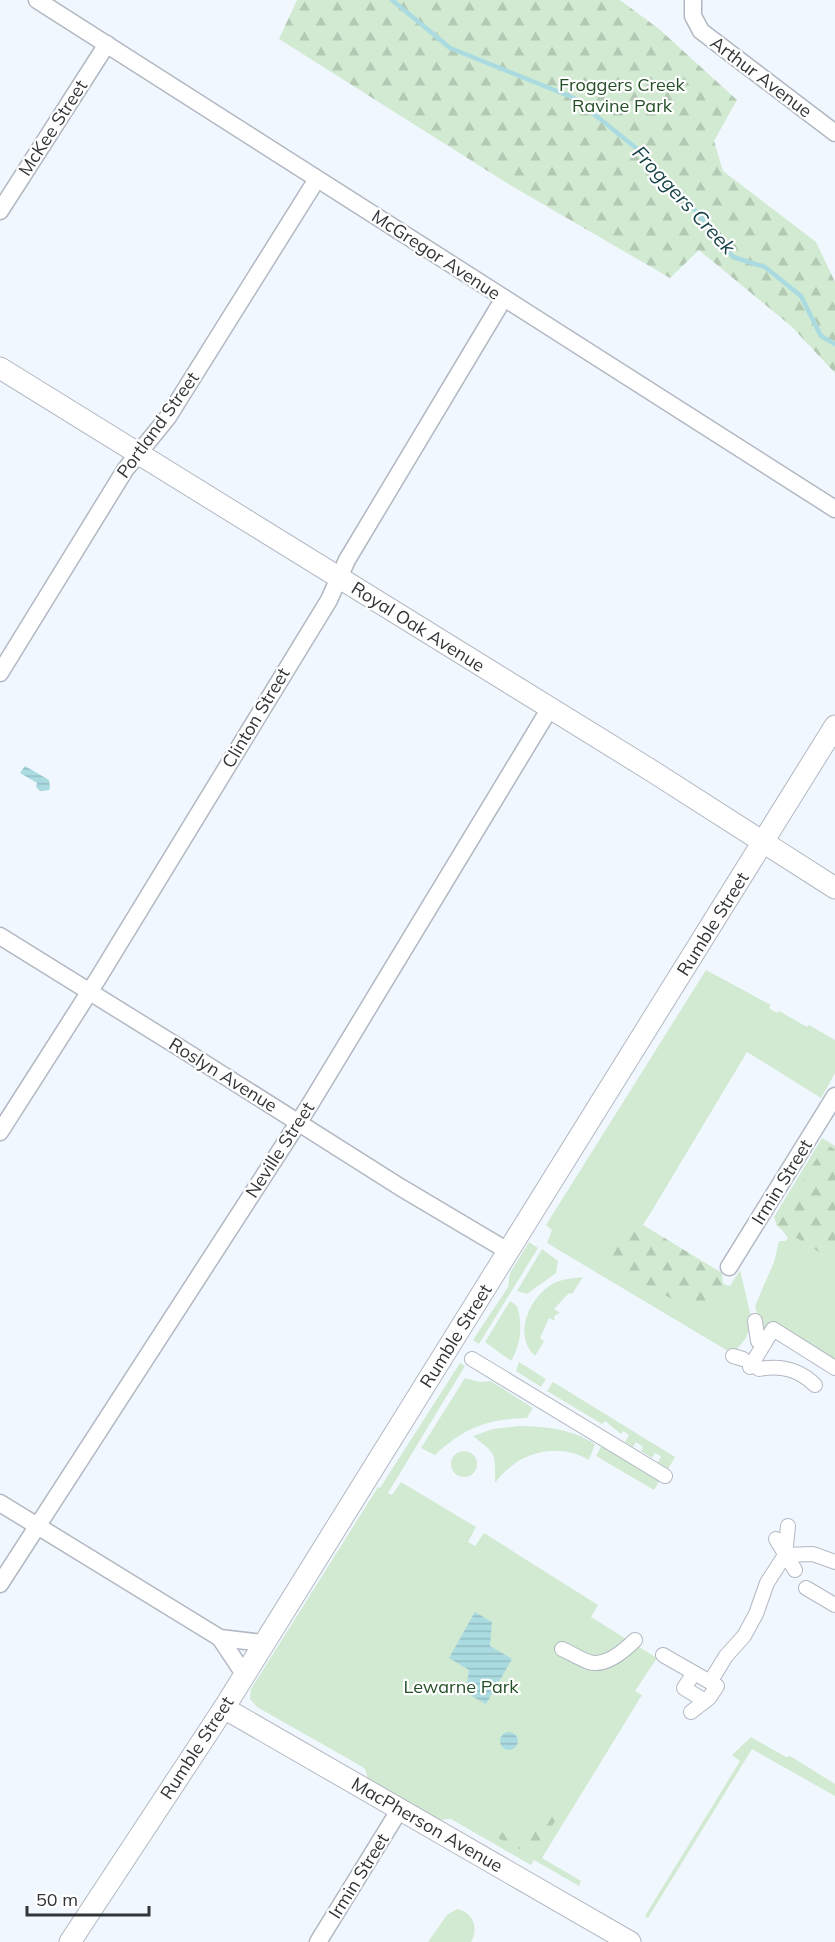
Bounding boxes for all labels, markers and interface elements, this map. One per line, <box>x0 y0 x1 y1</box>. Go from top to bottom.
street label: Arthur Avenue <box>706 31 817 122</box>
park label: Froggers Creek Ravine Park <box>559 73 686 117</box>
street label: McKee Street <box>13 75 92 180</box>
water label: Froggers Creek <box>628 140 742 260</box>
street label: McGregor Avenue <box>368 204 505 305</box>
street label: Portland Street <box>111 367 204 482</box>
street label: Royal Oak Avenue <box>347 576 489 677</box>
street label: Clinton Street <box>217 663 295 772</box>
street label: Rumble Street <box>672 868 754 980</box>
street label: Roslyn Avenue <box>165 1032 282 1117</box>
street label: Neville Street <box>240 1097 319 1202</box>
street label: Irmin Street <box>746 1135 817 1229</box>
street label: Rumble Street <box>415 1280 497 1392</box>
park label: Lewarne Park <box>403 1675 519 1698</box>
street label: Rumble Street <box>155 1692 238 1803</box>
street label: MacPherson Avenue <box>348 1772 507 1877</box>
street label: Irmin Street <box>323 1829 394 1923</box>
scale bar <box>27 1879 148 1917</box>
text: 50 m <box>36 1888 78 1911</box>

